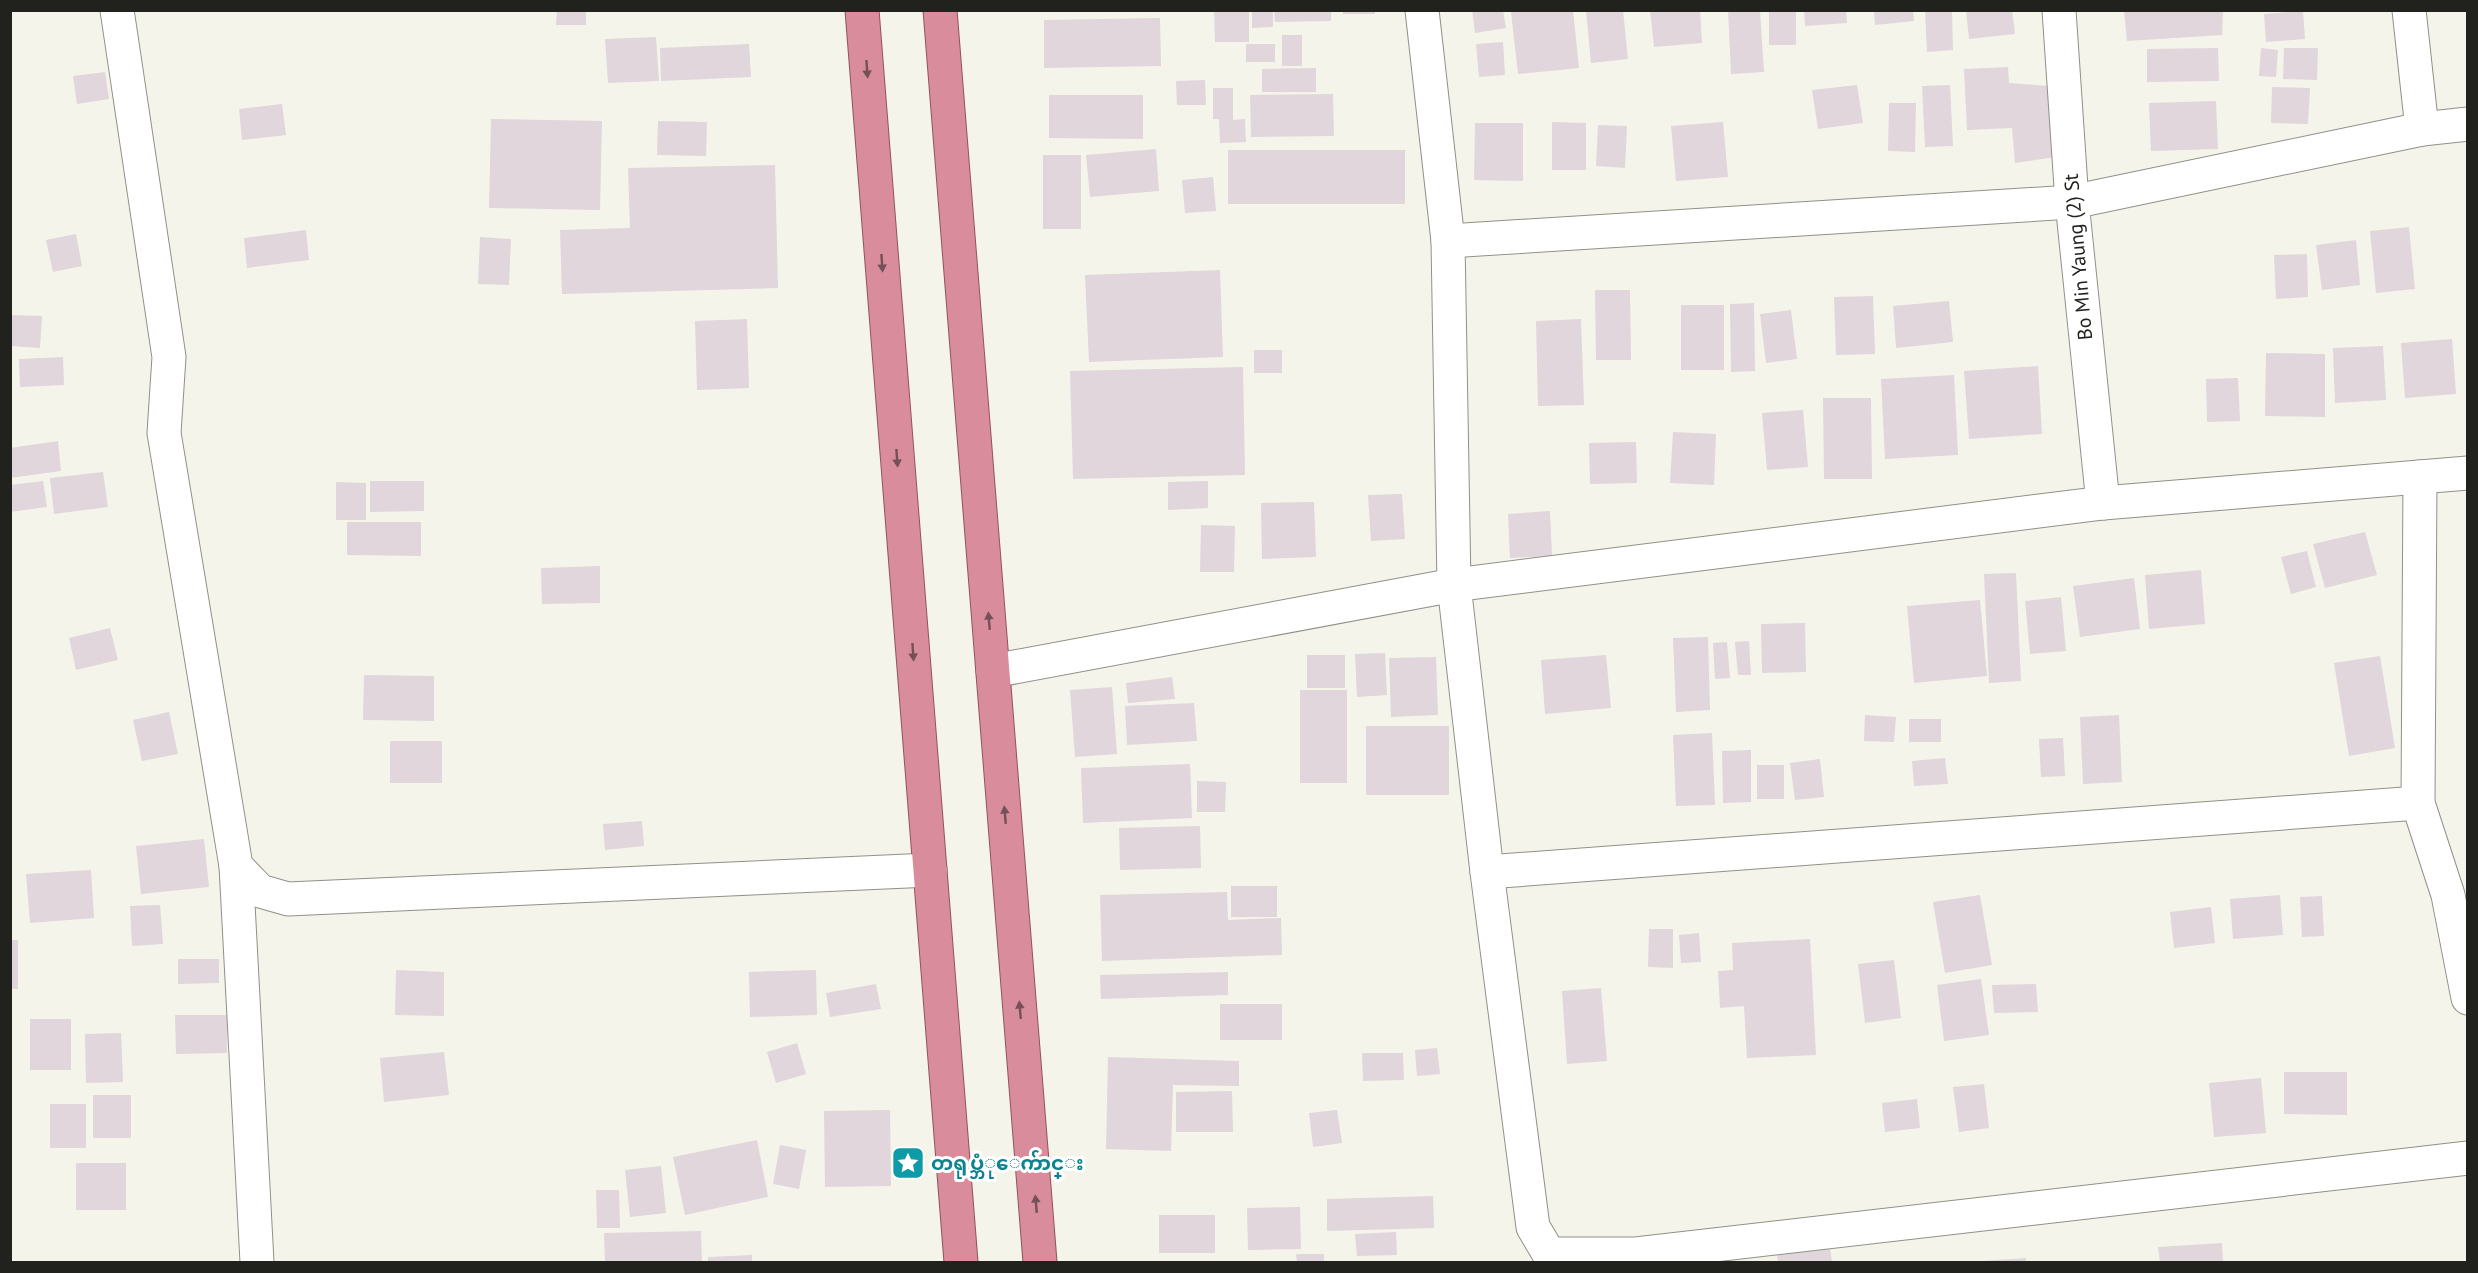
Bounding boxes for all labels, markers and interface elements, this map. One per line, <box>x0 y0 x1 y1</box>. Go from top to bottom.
one-way arrow <box>862 59 872 78</box>
street label: Bo Min Yaung (2) St <box>2058 173 2098 341</box>
one-way arrow <box>877 254 887 273</box>
one-way arrow <box>893 448 902 467</box>
one-way arrow <box>985 611 994 630</box>
one-way arrow <box>908 643 917 662</box>
one-way arrow <box>1000 806 1010 825</box>
one-way arrow <box>1015 1000 1025 1019</box>
place icon: တရုပ္ဘံုေက်ာင္း <box>890 1145 926 1181</box>
place label: တရုပ္ဘံုေက်ာင္း <box>931 1150 1084 1179</box>
one-way arrow <box>1031 1195 1040 1214</box>

